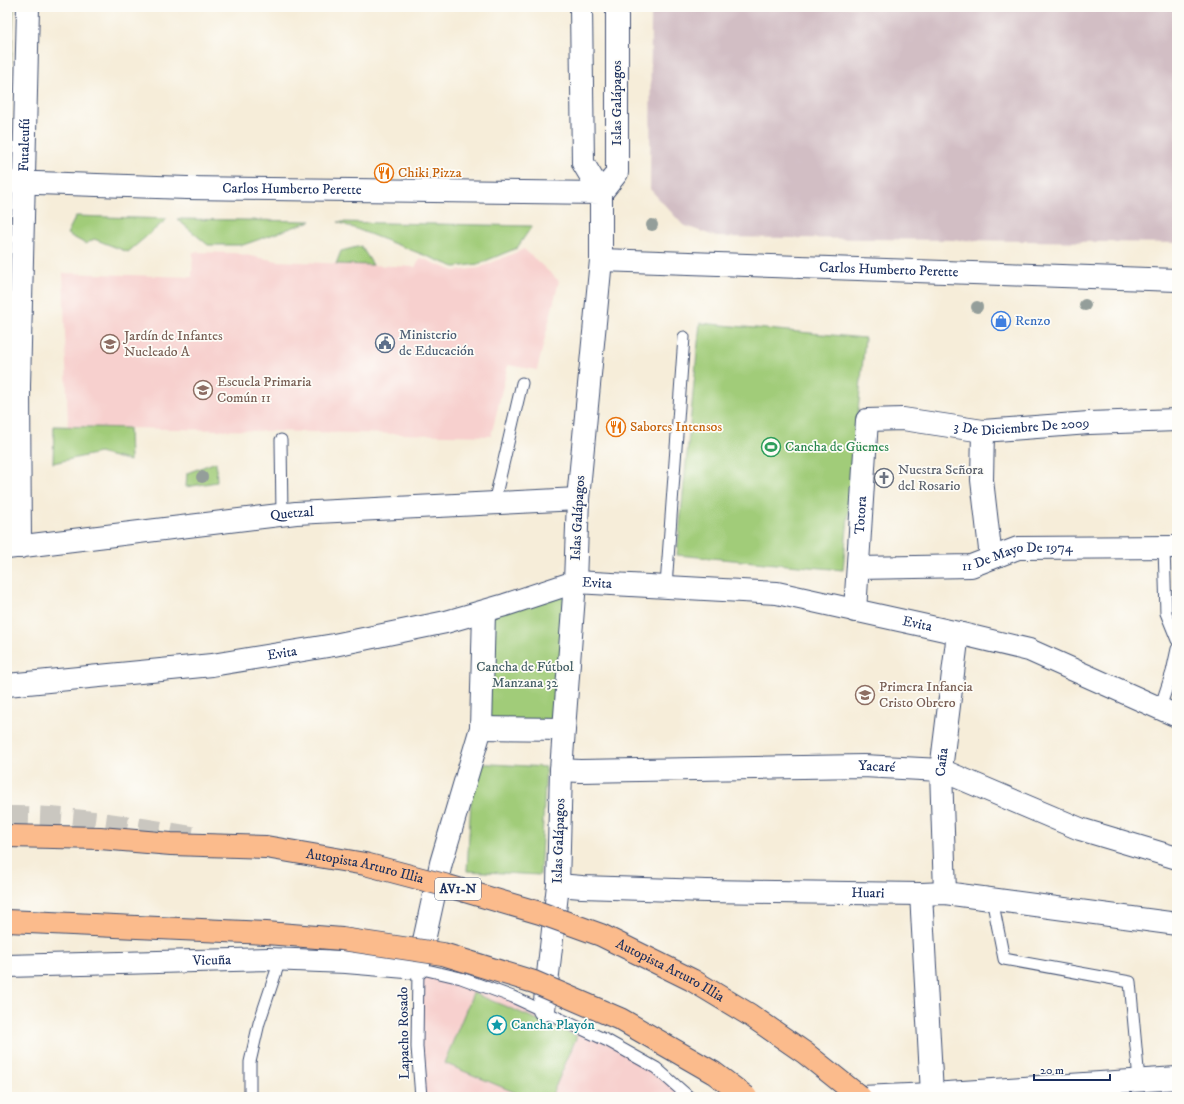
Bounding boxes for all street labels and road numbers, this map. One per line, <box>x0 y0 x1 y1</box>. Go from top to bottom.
street label: Islas Galápagos <box>608 60 626 146</box>
street label: Futaleufú <box>15 118 34 172</box>
street label: Carlos Humberto Perette <box>222 179 362 199</box>
street label: Carlos Humberto Perette <box>819 259 959 281</box>
street label: 3 De Diciembre De 2009 <box>953 414 1090 440</box>
street label: Islas Galápagos <box>567 475 589 561</box>
street label: Totora <box>851 495 871 535</box>
street label: Quetzal <box>269 503 315 525</box>
street label: 11 De Mayo De 1974 <box>962 539 1074 575</box>
street label: Evita <box>582 573 612 593</box>
street label: Evita <box>901 612 934 636</box>
street label: Evita <box>266 642 298 665</box>
street label: Caña <box>932 747 953 777</box>
street label: Yacaré <box>858 757 896 777</box>
street label: Islas Galápagos <box>549 798 569 884</box>
street label: Autopista Arturo Illia <box>305 845 426 888</box>
road number: AV1-N <box>435 878 481 900</box>
street label: Huari <box>851 884 885 902</box>
street label: Autopista Arturo Illia <box>613 935 728 1006</box>
street label: Vicuña <box>191 951 231 970</box>
street label: Lapacho Rosado <box>394 986 414 1079</box>

